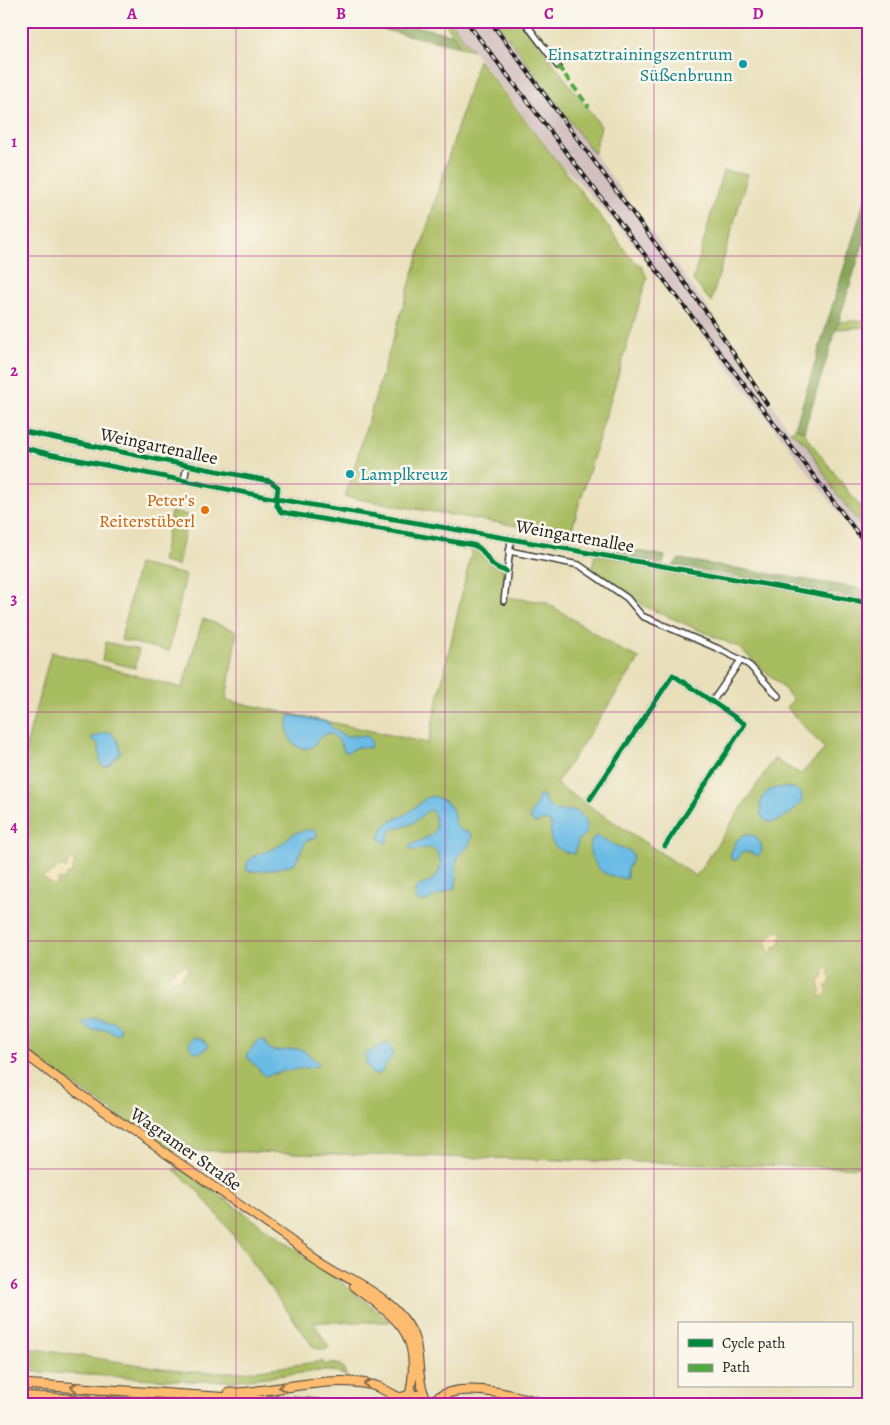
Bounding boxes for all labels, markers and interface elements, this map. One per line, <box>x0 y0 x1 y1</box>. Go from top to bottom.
text: A <box>126 3 138 25</box>
text: B <box>336 3 346 25</box>
text: C <box>544 3 554 25</box>
text: D <box>752 3 764 25</box>
place label: Einsatztrainingszentrum Süßenbrunn <box>547 42 733 87</box>
marker: Einsatztrainingszentrum Süßenbrunn <box>737 58 749 70</box>
text: 1 <box>11 131 17 153</box>
text: 2 <box>10 360 18 382</box>
street label: Weingartenallee <box>97 422 220 470</box>
place label: Lamplkreuz <box>360 462 448 486</box>
marker: Lamplkreuz <box>344 468 356 480</box>
place label: Peter's Reiterstüberl <box>99 488 196 533</box>
marker: Peter's Reiterstüberl <box>199 504 211 516</box>
street label: Weingartenallee <box>513 514 636 558</box>
text: 3 <box>11 588 18 610</box>
text: 4 <box>10 816 18 838</box>
text: 5 <box>11 1045 18 1067</box>
street label: Wagramer Straße <box>125 1101 246 1196</box>
text: 6 <box>10 1273 18 1295</box>
legend <box>678 1322 852 1388</box>
text: Cycle path <box>722 1333 785 1353</box>
text: Path <box>722 1357 750 1377</box>
one-way arrow <box>362 1380 371 1390</box>
one-way arrow <box>278 1381 286 1392</box>
one-way arrow <box>69 1382 77 1393</box>

